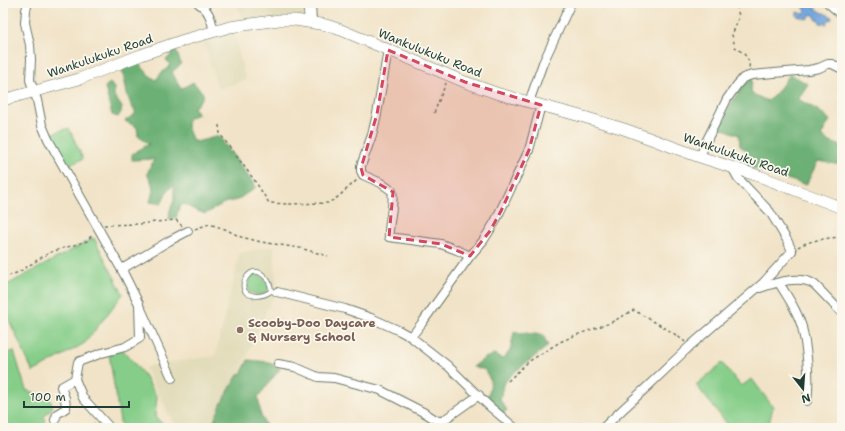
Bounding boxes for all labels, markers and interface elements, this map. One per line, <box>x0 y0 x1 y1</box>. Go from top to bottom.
street label: Wankulukuku Road <box>376 25 485 81</box>
street label: Wankulukuku Road <box>45 30 155 82</box>
street label: Wankulukuku Road <box>681 129 791 181</box>
place label: Scooby-Doo Daycare & Nursery School <box>248 315 376 345</box>
marker: Scooby-Doo Daycare & Nursery School <box>235 325 245 335</box>
north arrow <box>783 369 823 409</box>
scale bar <box>24 383 129 409</box>
text: 100 m <box>30 389 66 405</box>
text: N <box>799 390 812 407</box>

